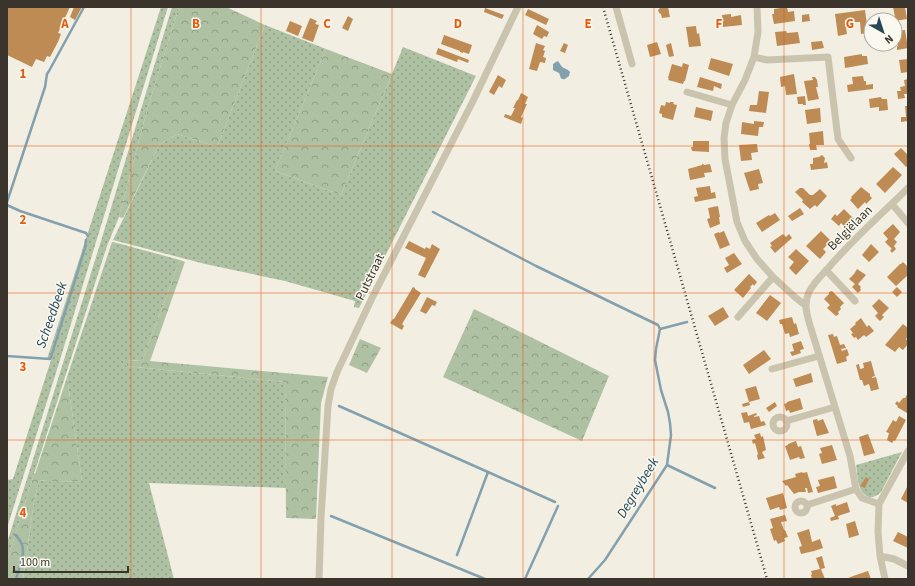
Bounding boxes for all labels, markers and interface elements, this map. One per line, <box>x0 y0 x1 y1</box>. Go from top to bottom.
north arrow <box>863 12 903 52</box>
text: A <box>60 15 69 33</box>
text: B <box>192 15 200 33</box>
text: C <box>323 15 331 33</box>
text: D <box>454 15 462 33</box>
text: E <box>584 15 592 33</box>
text: F <box>716 15 723 33</box>
text: G <box>846 15 854 33</box>
text: N <box>881 31 897 48</box>
text: 1 <box>20 65 27 83</box>
street label: Belgiëlaan <box>823 201 877 255</box>
text: 2 <box>20 211 27 229</box>
street label: Putstraat <box>351 250 389 303</box>
water label: Scheedbeek <box>31 279 73 351</box>
text: 3 <box>20 358 27 376</box>
water label: Degreybeek <box>612 454 664 522</box>
text: 4 <box>20 504 27 522</box>
scale bar <box>14 548 128 574</box>
text: 100 m <box>20 554 50 571</box>

